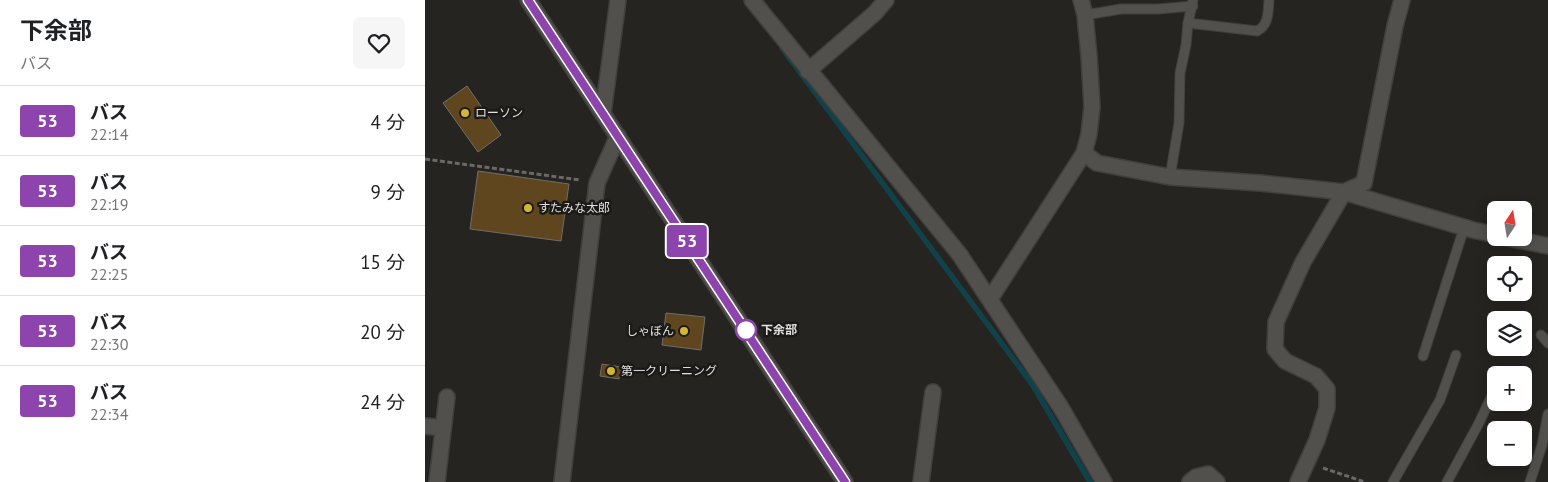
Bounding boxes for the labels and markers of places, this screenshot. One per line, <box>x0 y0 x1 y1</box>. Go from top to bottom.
place label: ローソン <box>475 105 523 120</box>
marker: ローソン <box>459 107 471 119</box>
place label: すたみな太郎 <box>538 200 610 215</box>
marker: すたみな太郎 <box>522 202 534 214</box>
marker: 下余部 <box>735 319 757 341</box>
place label: 下余部 <box>761 322 797 337</box>
place label: しゃぼん <box>626 323 674 338</box>
marker: しゃぼん <box>678 325 690 337</box>
place label: 第一クリーニング <box>621 363 717 378</box>
marker: 第一クリーニング <box>605 365 617 377</box>

